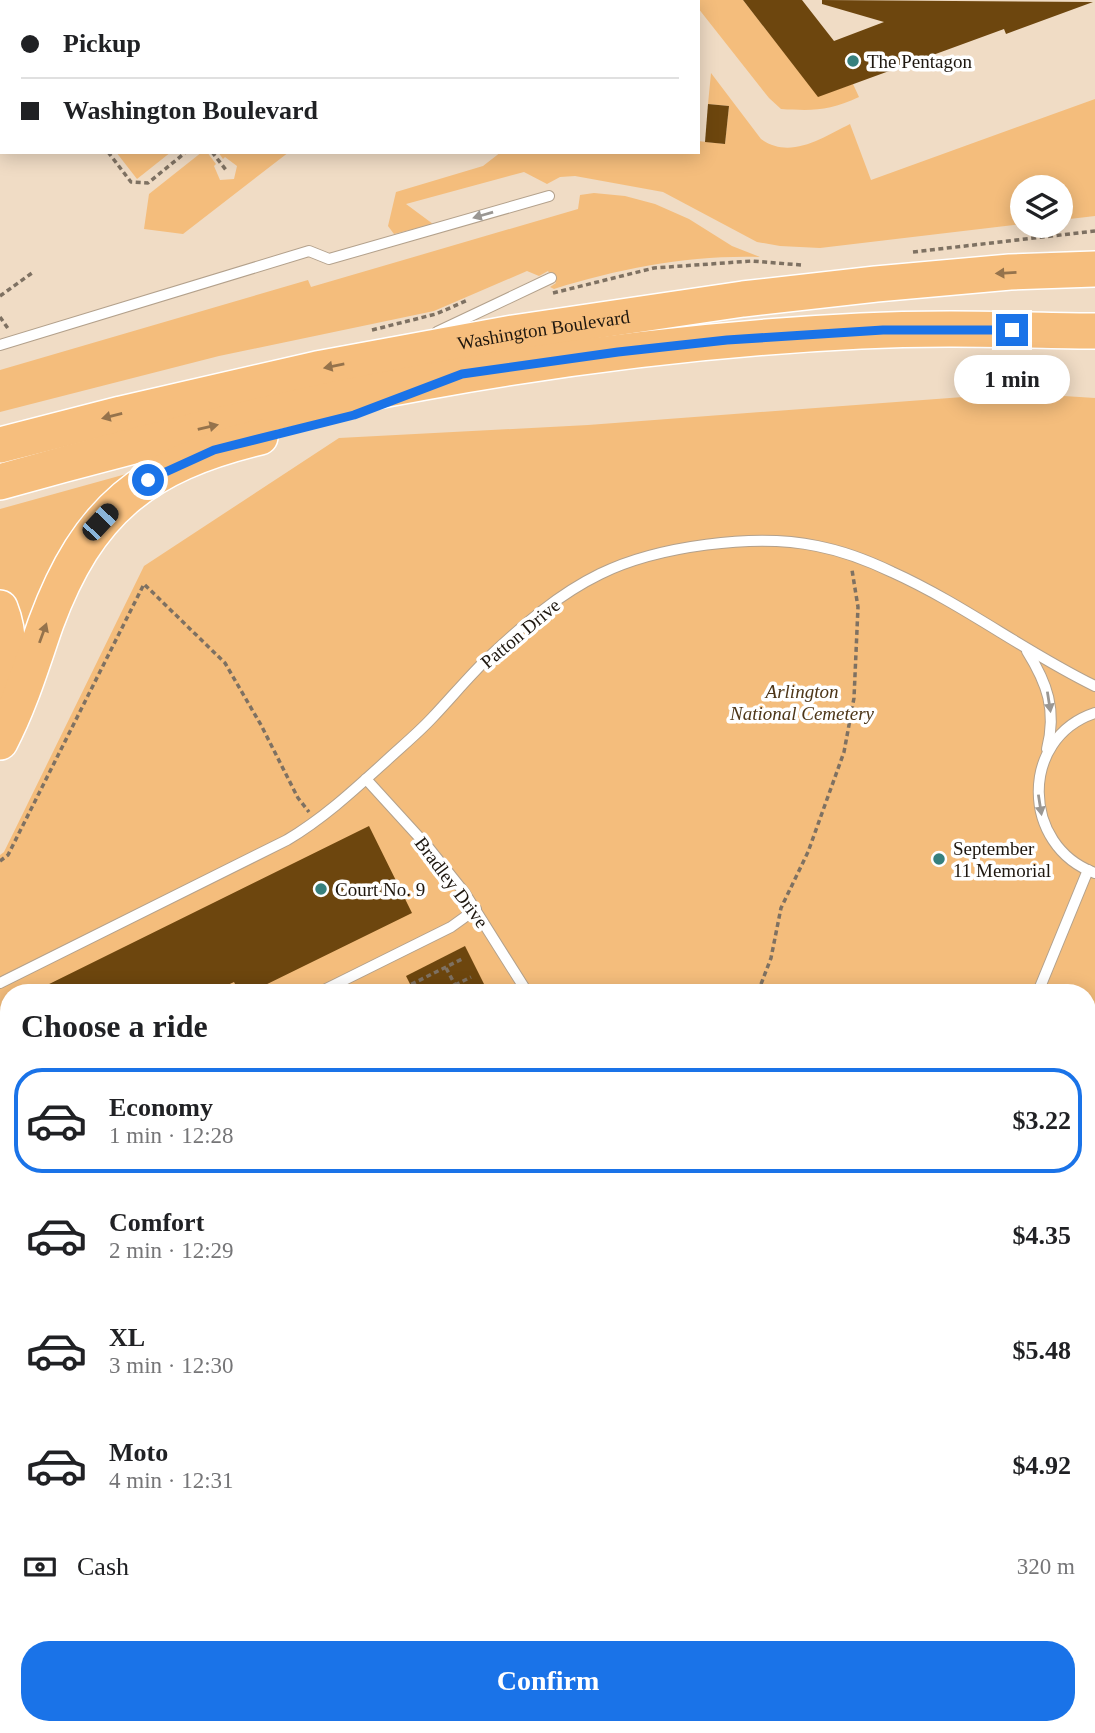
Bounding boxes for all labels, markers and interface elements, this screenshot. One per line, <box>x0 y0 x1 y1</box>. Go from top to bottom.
text: Pickup <box>63 29 141 58</box>
place label: The Pentagon <box>867 51 973 72</box>
marker: The Pentagon <box>845 53 861 69</box>
text: Washington Boulevard <box>63 96 318 125</box>
map controls <box>1010 175 1073 238</box>
button: layers <box>1010 175 1073 238</box>
one-way arrow <box>472 210 493 220</box>
one-way arrow <box>994 267 1016 278</box>
street label: Washington Boulevard <box>456 306 632 354</box>
route end <box>996 314 1028 346</box>
callout: 1 min <box>954 354 1070 404</box>
one-way arrow <box>323 360 345 371</box>
text: 1 min <box>984 367 1040 392</box>
one-way arrow <box>101 411 123 422</box>
one-way arrow <box>197 421 219 432</box>
route start <box>132 464 164 496</box>
car <box>78 499 123 545</box>
street label: Patton Drive <box>477 594 564 672</box>
one-way arrow <box>38 622 49 643</box>
park label: Arlington National Cemetery <box>729 681 875 724</box>
one-way arrow <box>1044 691 1055 713</box>
one-way arrow <box>1035 794 1046 816</box>
street label: Bradley Drive <box>411 833 493 932</box>
place label: September 11 Memorial <box>953 838 1051 881</box>
marker: September 11 Memorial <box>931 851 947 867</box>
place label: Court No. 9 <box>335 879 425 900</box>
marker: Court No. 9 <box>313 881 329 897</box>
text: Choose a ride <box>21 1008 208 1044</box>
icon: car <box>25 1089 88 1152</box>
text: Economy <box>109 1093 213 1122</box>
text: $3.22 <box>1013 1106 1071 1135</box>
text: 1 min · 12:28 <box>109 1123 234 1148</box>
icon: car <box>25 1204 88 1267</box>
text: Comfort <box>109 1208 204 1237</box>
text: $4.35 <box>1013 1221 1071 1250</box>
text: 2 min · 12:29 <box>109 1238 234 1263</box>
icon: car <box>25 1319 88 1382</box>
text: XL <box>109 1323 145 1352</box>
text: $5.48 <box>1013 1336 1071 1365</box>
text: 3 min · 12:30 <box>109 1353 234 1378</box>
icon: car <box>25 1434 88 1497</box>
text: Moto <box>109 1438 168 1467</box>
text: $4.92 <box>1013 1451 1071 1480</box>
text: 4 min · 12:31 <box>109 1468 234 1493</box>
icon: cash <box>21 1548 59 1586</box>
text: Cash <box>77 1552 129 1581</box>
text: 320 m <box>1017 1554 1075 1579</box>
button: Confirm <box>21 1641 1075 1721</box>

